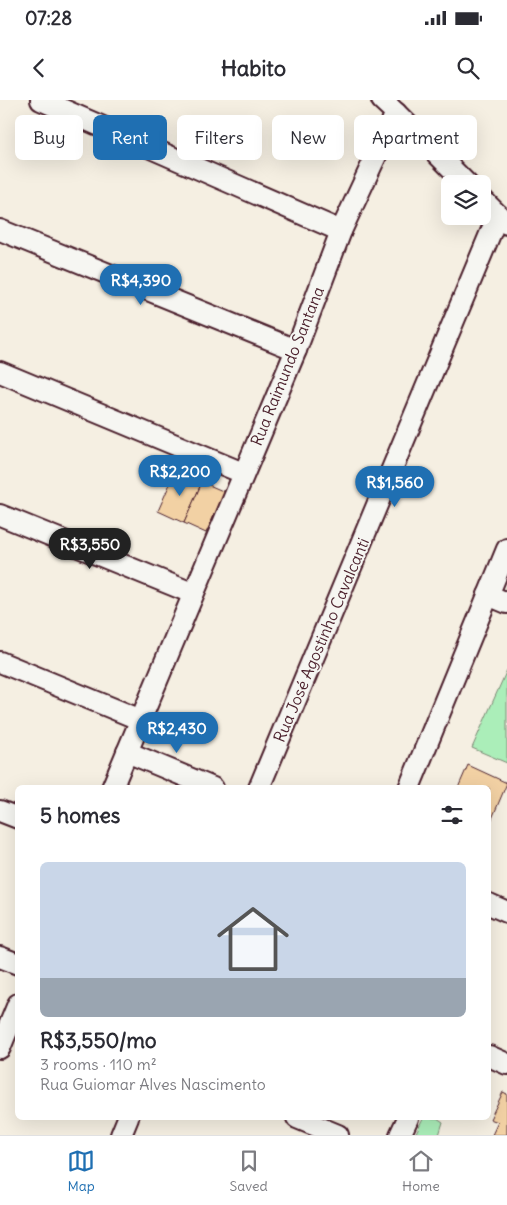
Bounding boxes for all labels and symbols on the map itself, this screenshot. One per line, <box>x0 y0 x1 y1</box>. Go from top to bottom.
pin: R$4,390 <box>95 264 187 306</box>
street label: Rua Raimundo Santana <box>246 283 328 449</box>
pin: R$2,200 <box>134 454 226 497</box>
pin: R$1,560 <box>349 466 441 508</box>
pin: R$3,550 <box>44 528 136 570</box>
street label: Rua José Agostinho Cavalcanti <box>269 535 373 745</box>
pin: R$2,430 <box>131 712 223 754</box>

